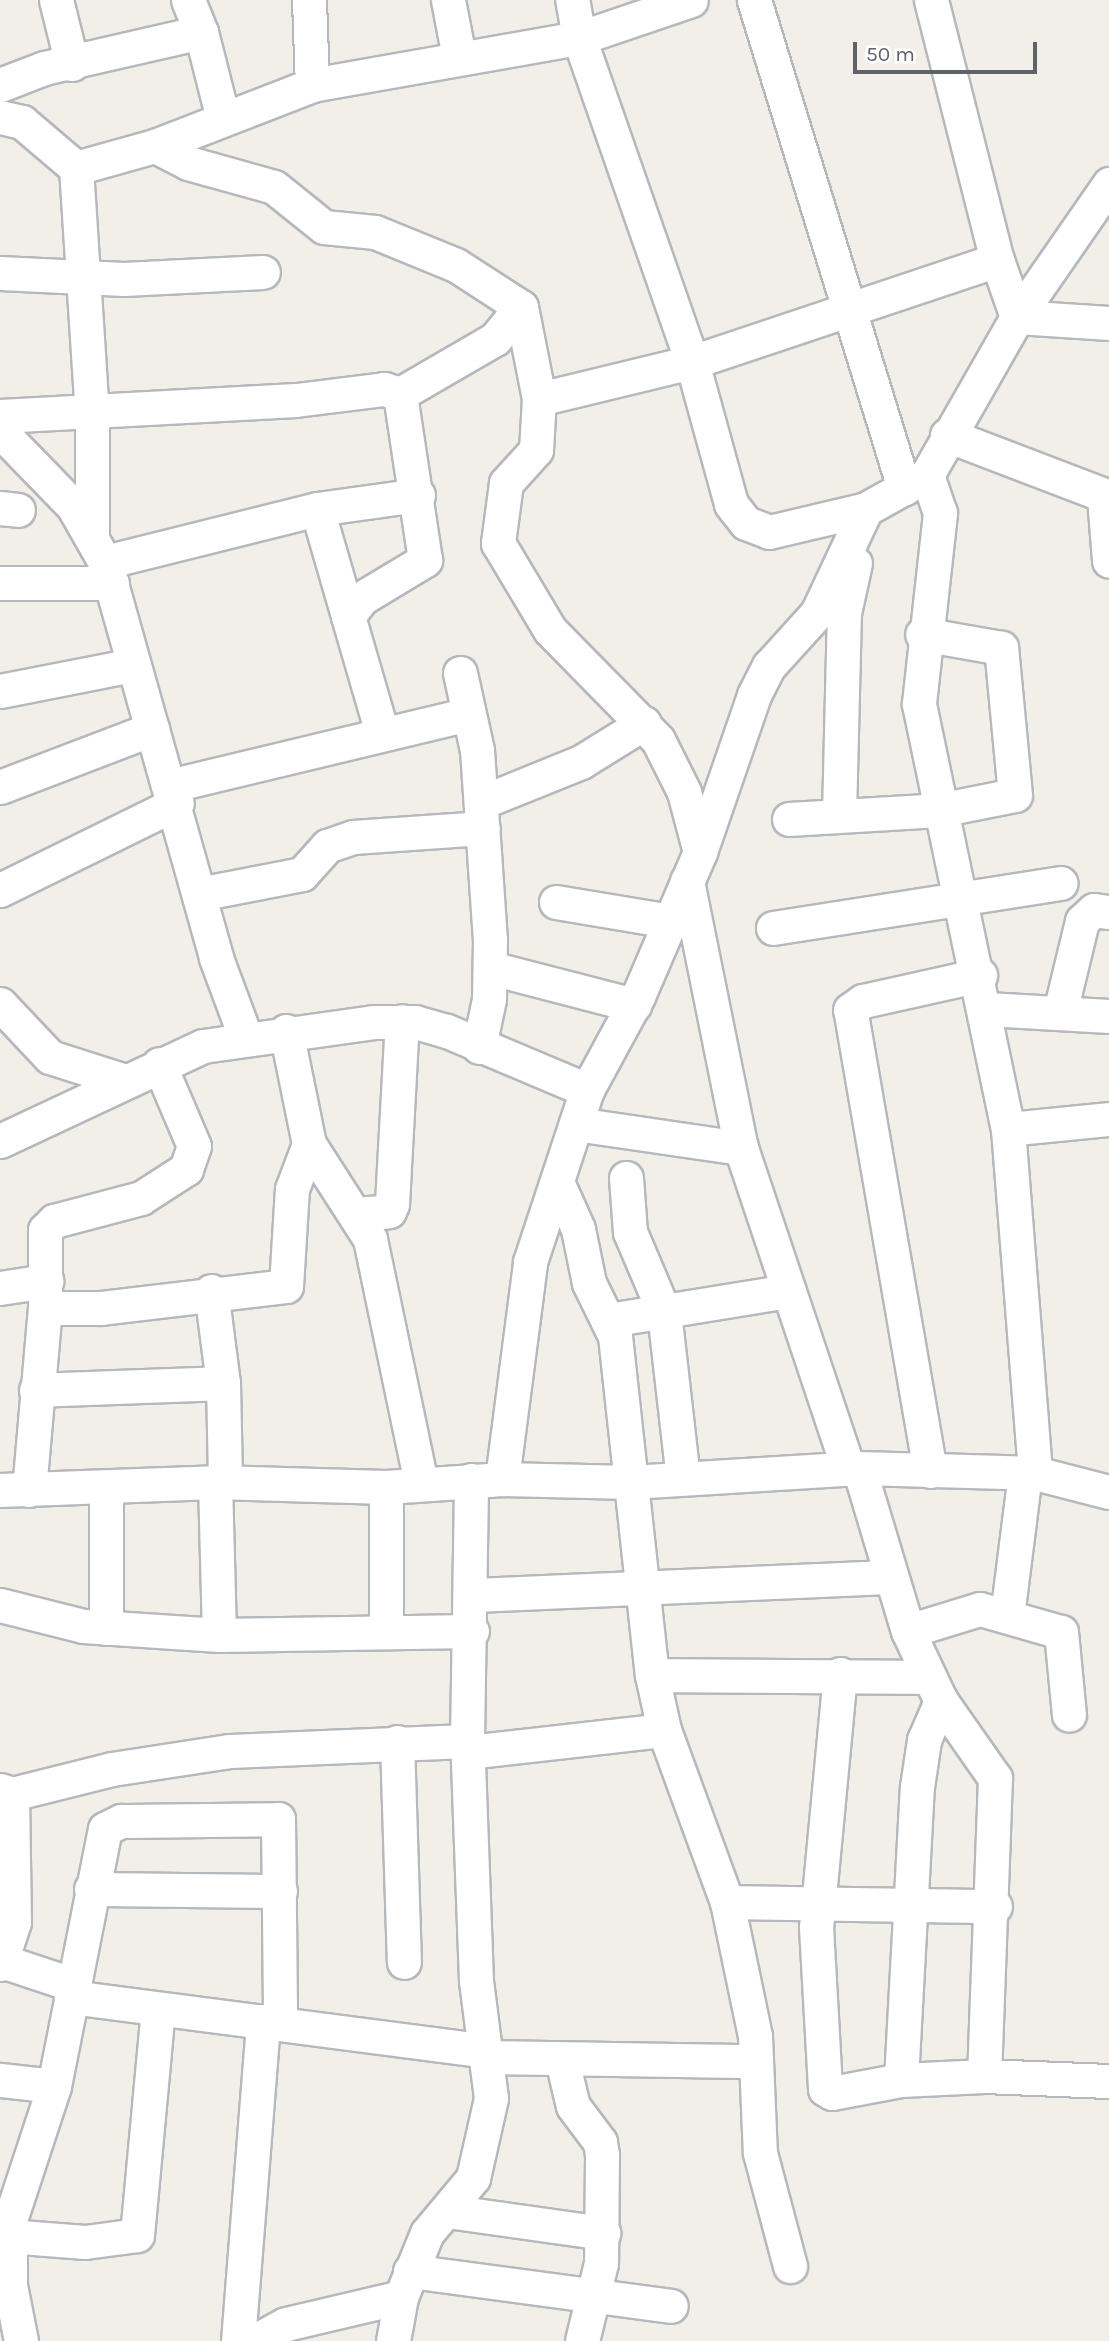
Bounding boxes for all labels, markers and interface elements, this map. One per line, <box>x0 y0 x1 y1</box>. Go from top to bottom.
scale bar <box>857 28 1041 72</box>
text: 50 m <box>866 42 915 66</box>

